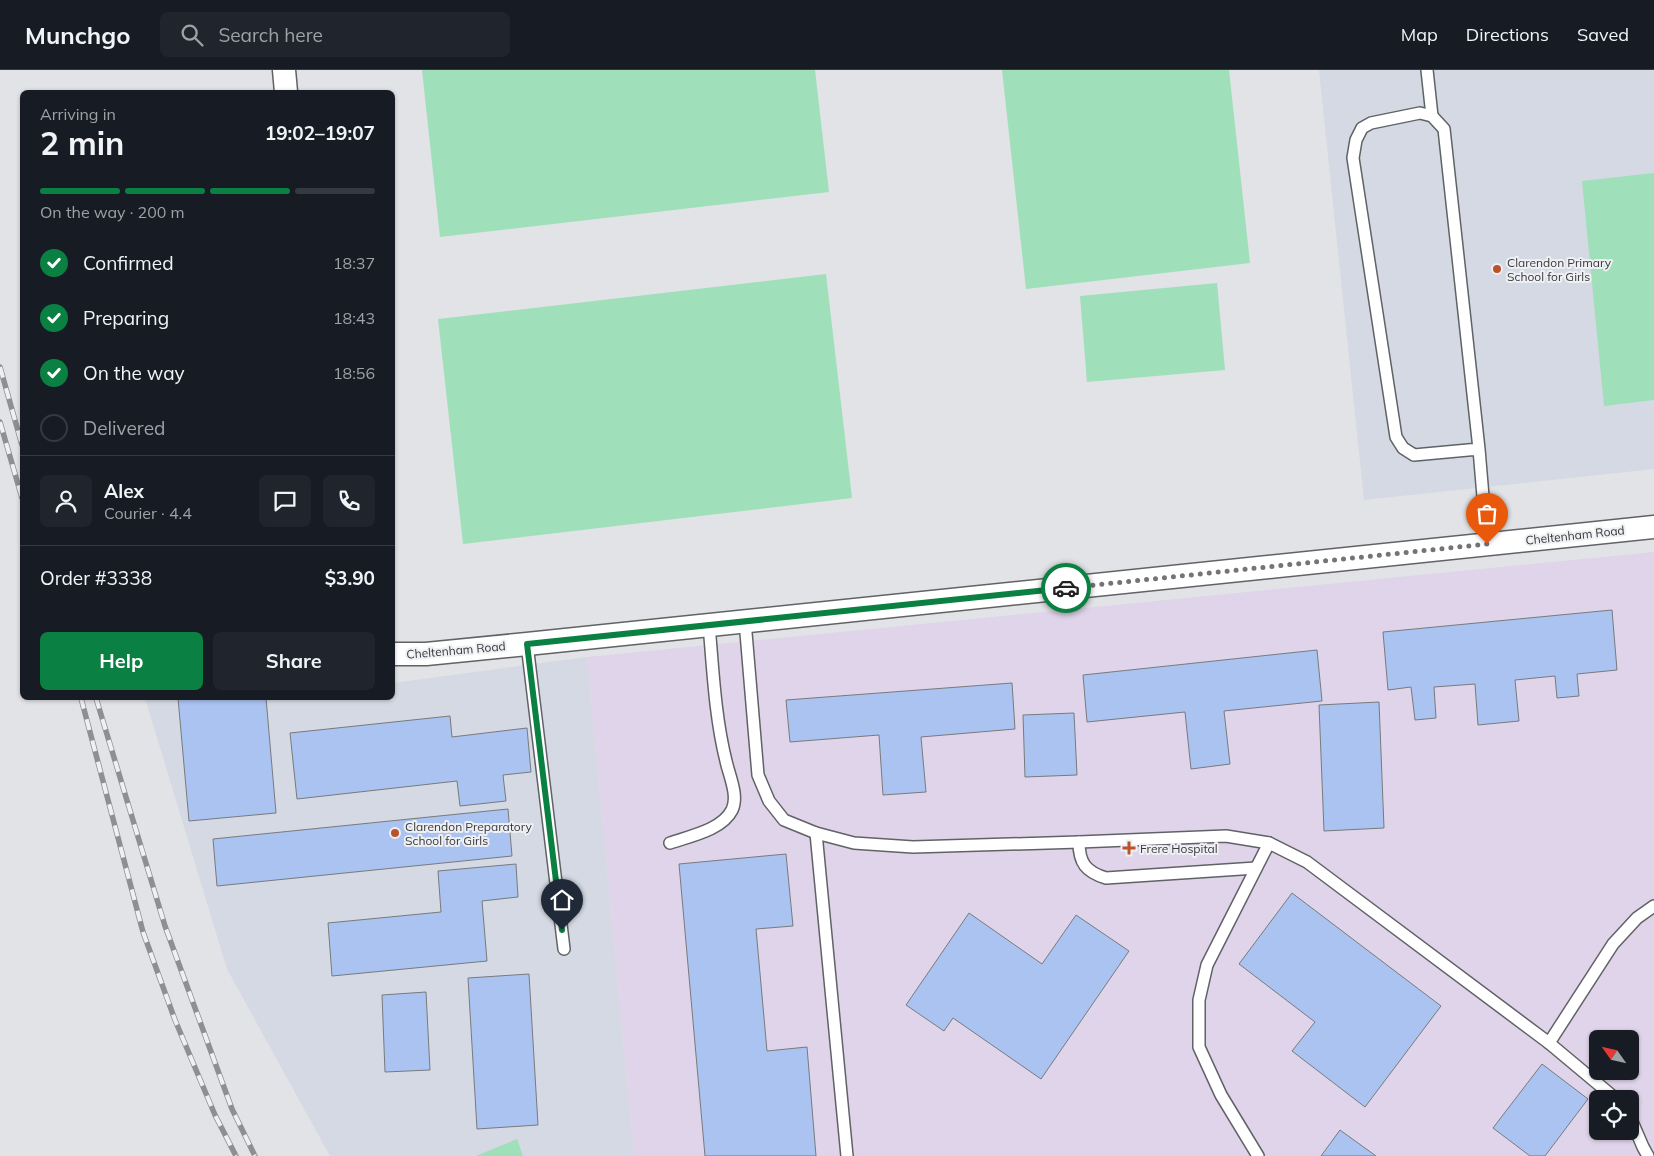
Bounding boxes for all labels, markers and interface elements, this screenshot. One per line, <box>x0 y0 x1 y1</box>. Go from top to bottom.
search box <box>160 12 510 57</box>
text: Munchgo <box>25 20 130 50</box>
icon: search <box>178 21 206 49</box>
text: Search here <box>218 23 323 47</box>
text: Map <box>1401 23 1438 46</box>
text: Directions <box>1466 23 1549 46</box>
text: Saved <box>1577 23 1629 46</box>
text: Arriving in <box>40 104 116 124</box>
text: 19:02–19:07 <box>265 121 375 145</box>
text: 2 min <box>40 123 124 163</box>
text: On the way · 200 m <box>40 202 185 222</box>
icon: check <box>40 249 68 277</box>
text: Confirmed <box>83 251 174 275</box>
text: 18:37 <box>333 253 375 273</box>
place label: Clarendon Primary School for Girls <box>1507 255 1612 284</box>
marker: Clarendon Primary School for Girls <box>1491 263 1503 275</box>
icon: check <box>40 304 68 332</box>
text: Preparing <box>83 306 169 330</box>
text: 18:43 <box>333 308 375 328</box>
icon: check <box>40 359 68 387</box>
text: On the way <box>83 361 185 385</box>
text: 18:56 <box>333 363 375 383</box>
text: Delivered <box>83 416 165 440</box>
button: person <box>40 475 92 527</box>
button: chat <box>259 475 311 527</box>
button: phone <box>323 475 375 527</box>
text: Alex <box>104 479 144 503</box>
pin <box>1466 493 1508 544</box>
icon: bag <box>1473 500 1501 528</box>
text: Courier · 4.4 <box>104 503 192 523</box>
street label: Cheltenham Road <box>1525 522 1625 548</box>
courier <box>1041 563 1091 613</box>
text: Order #3338 <box>40 566 152 590</box>
text: $3.90 <box>325 566 375 590</box>
icon: car <box>1052 574 1080 602</box>
button: Help <box>40 632 203 690</box>
button: Share <box>213 632 375 690</box>
street label: Cheltenham Road <box>406 638 506 662</box>
place label: Clarendon Preparatory School for Girls <box>405 819 532 848</box>
marker: Clarendon Preparatory School for Girls <box>389 827 401 839</box>
marker: Frere Hospital <box>1122 841 1136 855</box>
place label: Frere Hospital <box>1140 841 1218 856</box>
pin <box>541 879 583 930</box>
icon: home <box>548 886 576 914</box>
north arrow <box>1589 1030 1639 1080</box>
map controls <box>1589 1030 1639 1140</box>
button: locate <box>1589 1090 1639 1140</box>

